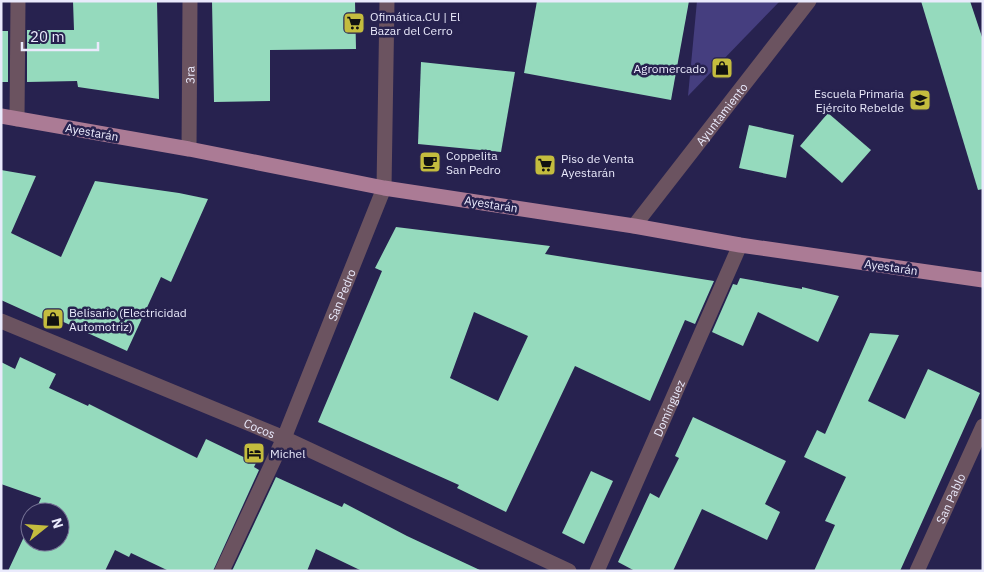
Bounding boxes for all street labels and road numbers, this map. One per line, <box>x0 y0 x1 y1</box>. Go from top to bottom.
street label: 3ra <box>182 65 197 84</box>
street label: Ayuntamiento <box>692 79 750 148</box>
street label: Ayestarán <box>64 120 120 144</box>
street label: Ayestarán <box>463 192 519 216</box>
street label: Ayestarán <box>863 256 919 278</box>
street label: San Pedro <box>324 266 359 323</box>
street label: Domínguez <box>650 377 688 439</box>
street label: Cocos <box>242 415 278 441</box>
street label: San Pablo <box>932 470 968 526</box>

